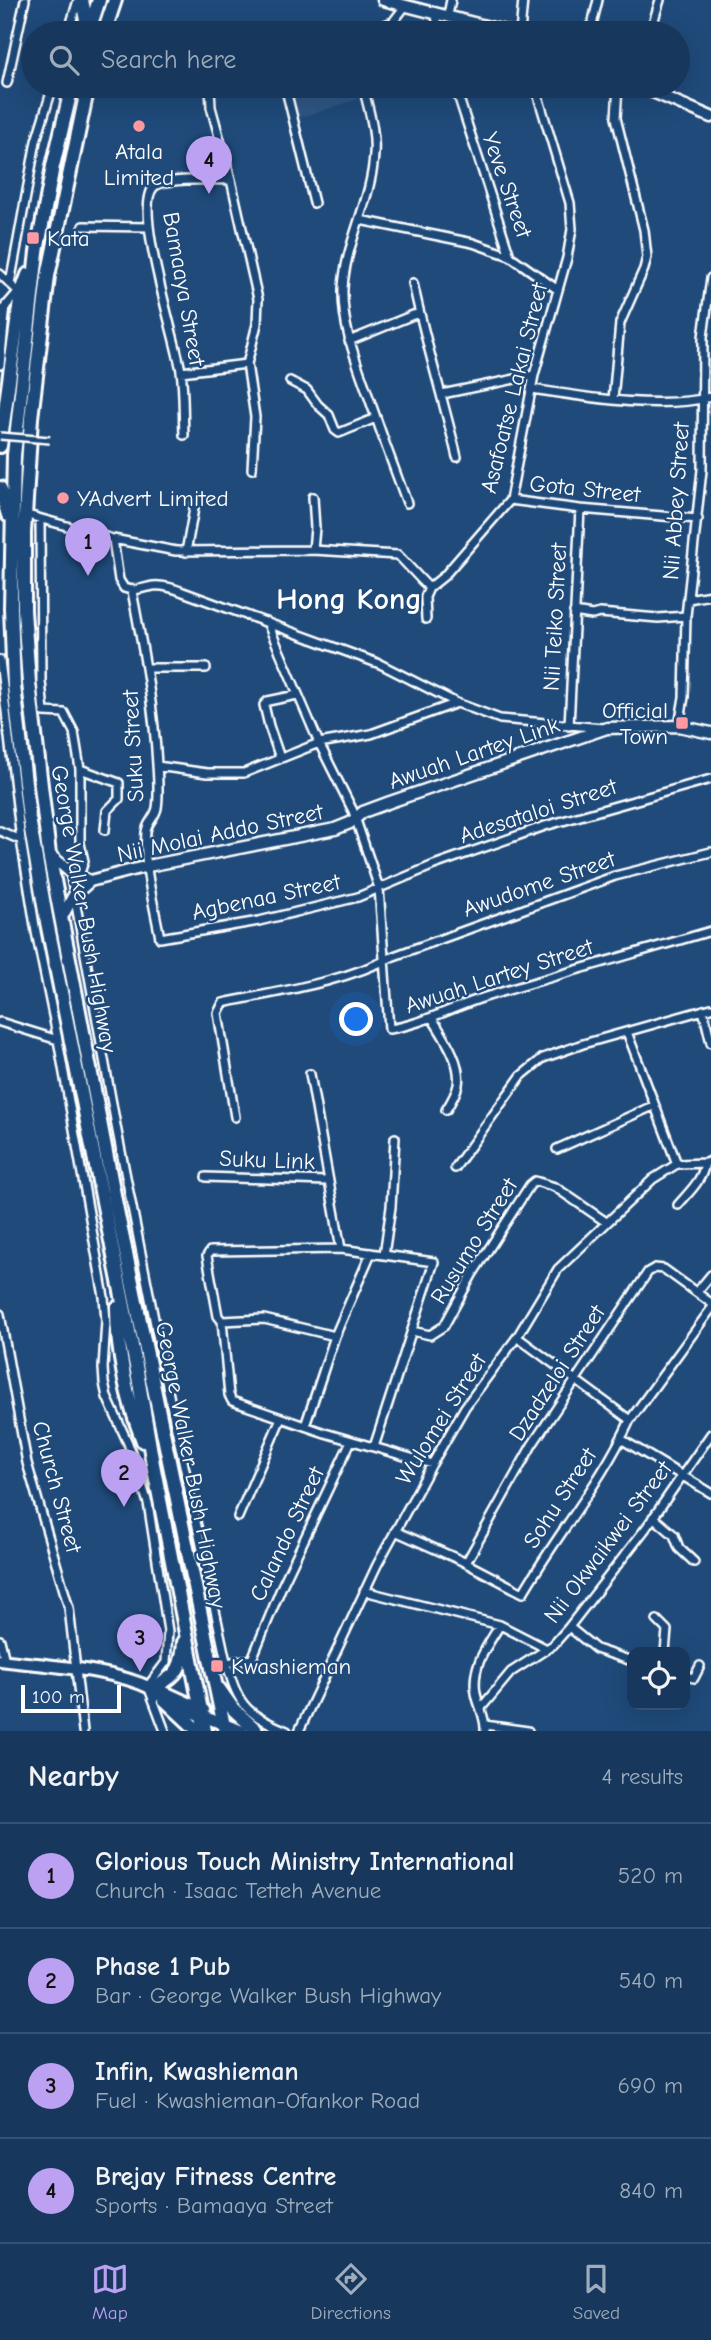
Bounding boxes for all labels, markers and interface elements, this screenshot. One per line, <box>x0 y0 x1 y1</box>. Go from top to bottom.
search box <box>21 21 690 98</box>
icon: search <box>45 41 83 79</box>
text: Search here <box>101 45 236 75</box>
marker: Atala Limited <box>131 118 147 134</box>
street label: Yeve Street <box>476 129 538 243</box>
pin: 4 <box>186 136 232 194</box>
place label: Atala Limited <box>104 138 174 191</box>
street label: Bamaaya Street <box>157 210 211 370</box>
place label: Kata <box>47 225 90 252</box>
marker: Kata <box>25 230 41 246</box>
street label: Asafoatse Lakai Street <box>475 279 554 496</box>
street label: Nii Abbey Street <box>657 420 695 581</box>
street label: Gota Street <box>528 470 643 508</box>
place label: YAdvert Limited <box>77 485 229 512</box>
marker: YAdvert Limited <box>55 490 71 506</box>
pin: 1 <box>65 518 111 576</box>
street label: Nii Teiko Street <box>538 541 572 692</box>
district label: Hong Kong <box>276 582 422 617</box>
street label: Suku Street <box>116 688 149 803</box>
place label: Official Town <box>602 697 668 750</box>
street label: Awuah Lartey Link <box>385 711 563 795</box>
marker: Official Town <box>674 715 690 731</box>
street label: George Walker Bush Highway <box>45 763 123 1056</box>
street label: Adesataloi Street <box>456 772 621 849</box>
street label: Nii Molai Addo Street <box>115 798 327 868</box>
street label: Awudome Street <box>459 845 620 923</box>
street label: Agbenaa Street <box>189 868 344 926</box>
street label: Awuah Lartey Street <box>402 932 598 1019</box>
your location <box>339 1002 373 1036</box>
street label: Suku Link <box>219 1145 315 1175</box>
street label: Rusumo Street <box>425 1172 524 1309</box>
street label: Dzadzeloi Street <box>503 1299 612 1446</box>
street label: George Walker Bush Highway <box>150 1319 232 1611</box>
street label: Wulomei Street <box>390 1347 493 1490</box>
street label: Church Street <box>26 1418 88 1557</box>
street label: Sohu Street <box>518 1442 603 1553</box>
pin: 2 <box>101 1449 147 1507</box>
street label: Nii Okwaikwei Street <box>538 1454 679 1628</box>
street label: Calando Street <box>244 1461 331 1606</box>
pin: 3 <box>117 1614 163 1672</box>
map controls <box>627 1647 690 1710</box>
button: locate <box>627 1647 690 1710</box>
place label: Kwashieman <box>231 1653 351 1680</box>
marker: Kwashieman <box>209 1658 225 1674</box>
scale bar <box>21 1682 121 1714</box>
text: 100 m <box>32 1686 85 1708</box>
text: Nearby <box>28 1759 119 1794</box>
text: 4 results <box>601 1763 683 1790</box>
text: Glorious Touch Ministry International <box>95 1847 514 1877</box>
text: 1 <box>46 1862 56 1889</box>
text: 520 m <box>618 1862 683 1889</box>
text: Church · Isaac Tetteh Avenue <box>95 1877 381 1904</box>
text: Phase 1 Pub <box>95 1952 230 1982</box>
text: 2 <box>45 1967 57 1994</box>
text: 540 m <box>619 1967 683 1994</box>
text: Bar · George Walker Bush Highway <box>95 1982 441 2009</box>
text: Infin, Kwashieman <box>95 2057 299 2087</box>
text: 3 <box>45 2072 57 2099</box>
text: 690 m <box>618 2072 683 2099</box>
text: Fuel · Kwashieman-Ofankor Road <box>95 2087 420 2114</box>
text: Brejay Fitness Centre <box>95 2162 336 2192</box>
text: 4 <box>46 2177 56 2204</box>
text: 840 m <box>619 2177 683 2204</box>
text: Sports · Bamaaya Street <box>95 2192 333 2219</box>
tab: Map <box>91 2260 129 2324</box>
tab: Directions <box>311 2260 391 2324</box>
tab: Saved <box>573 2260 620 2324</box>

